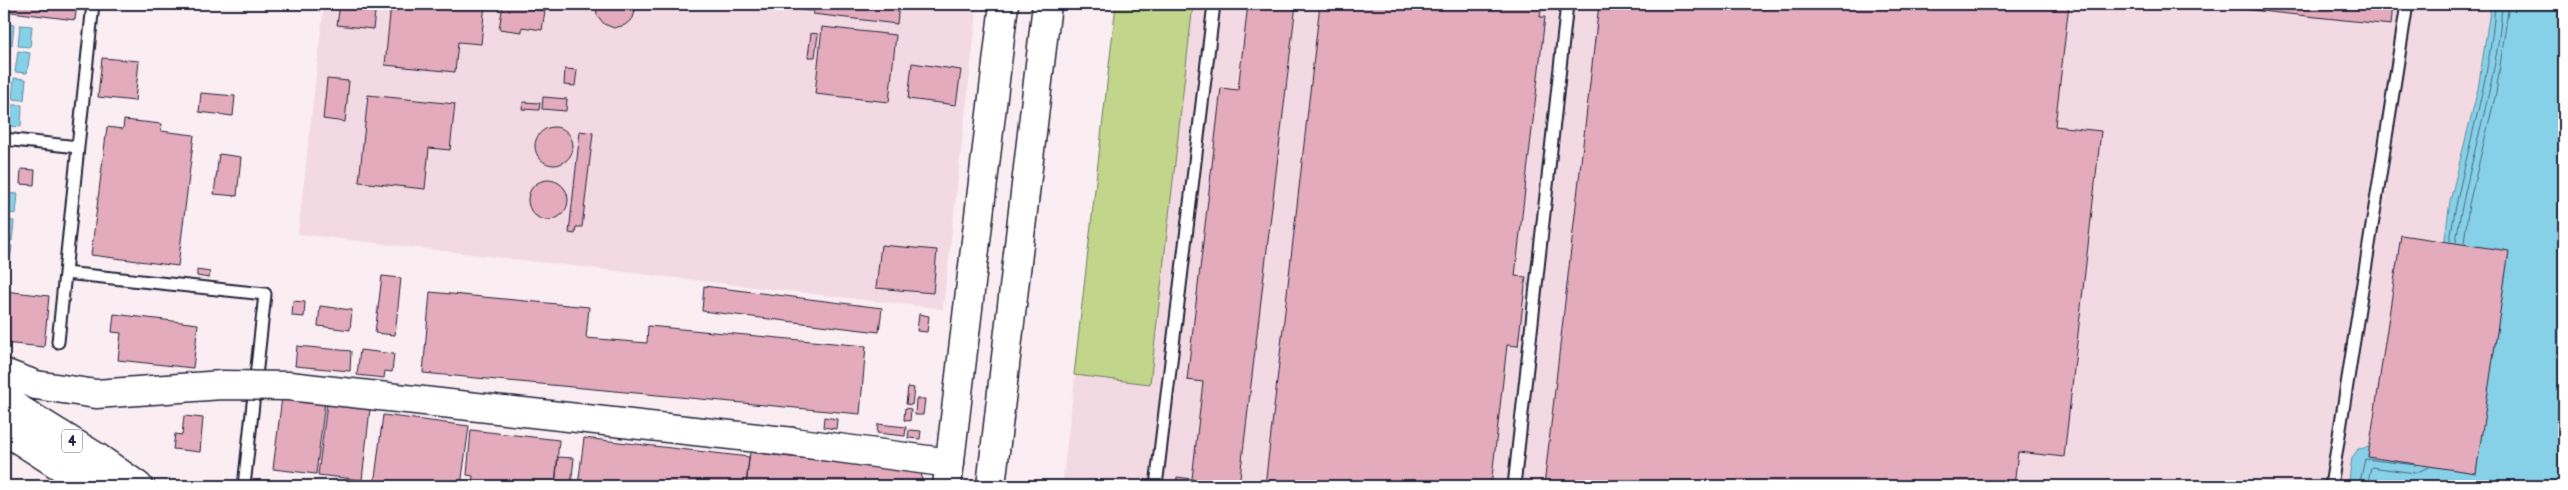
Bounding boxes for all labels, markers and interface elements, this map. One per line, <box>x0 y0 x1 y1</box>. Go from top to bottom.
road number: 4 <box>62 430 82 452</box>

